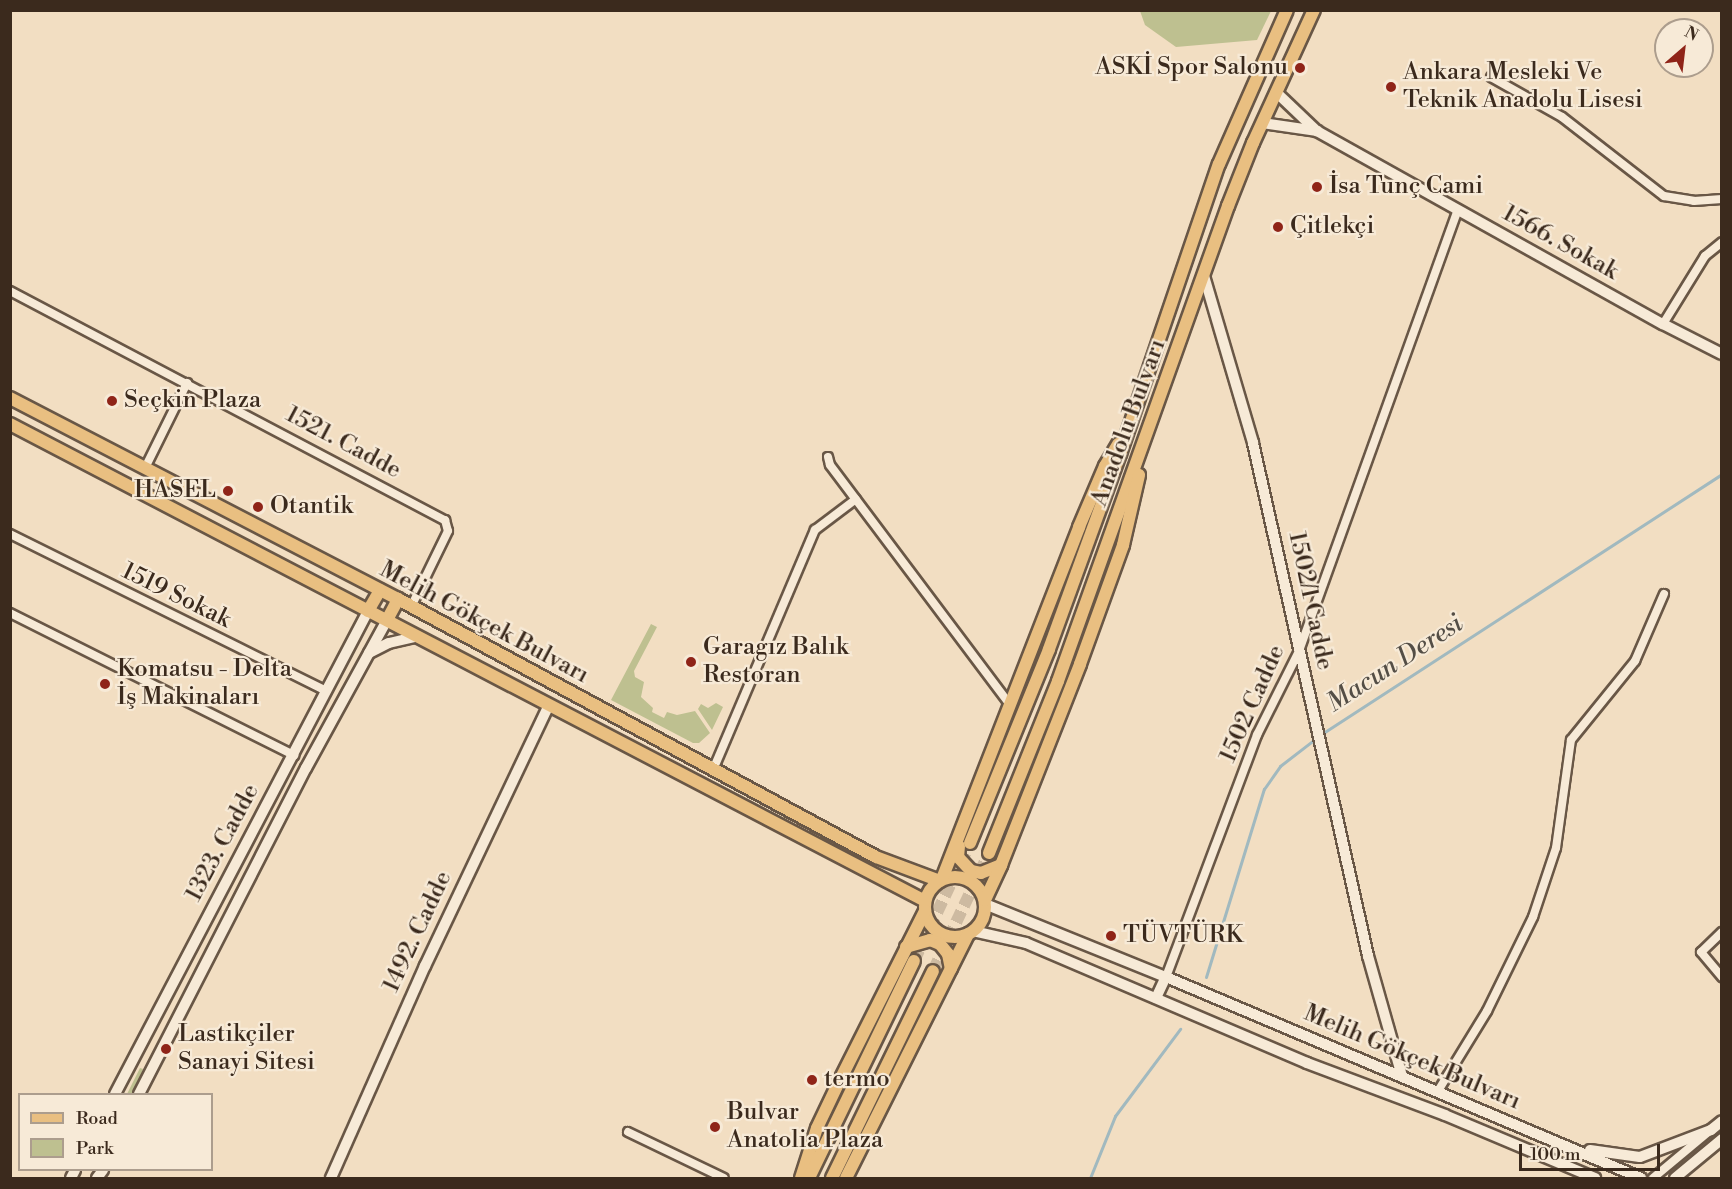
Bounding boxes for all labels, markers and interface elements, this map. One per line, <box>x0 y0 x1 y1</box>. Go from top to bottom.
north arrow <box>1654 18 1714 78</box>
text: N <box>1681 22 1702 46</box>
place label: ASKİ Spor Salonu <box>1095 54 1288 82</box>
place label: Ankara Mesleki Ve Teknik Anadolu Lisesi <box>1403 59 1643 115</box>
marker: ASKİ Spor Salonu <box>1293 61 1307 75</box>
marker: Ankara Mesleki Ve Teknik Anadolu Lisesi <box>1384 80 1398 94</box>
place label: İsa Tunç Cami <box>1329 173 1483 201</box>
marker: İsa Tunç Cami <box>1310 180 1324 194</box>
street label: 1566. Sokak <box>1497 199 1623 287</box>
place label: Çitlekçi <box>1290 213 1374 241</box>
marker: Çitlekçi <box>1271 220 1285 234</box>
street label: Anadolu Bulvarı <box>1085 335 1173 511</box>
place label: Seçkin Plaza <box>124 387 261 415</box>
marker: Seçkin Plaza <box>105 394 119 408</box>
street label: 1521. Cadde <box>280 401 406 485</box>
place label: HASEL <box>134 477 216 505</box>
marker: HASEL <box>221 484 235 498</box>
place label: Otantik <box>270 493 353 521</box>
marker: Otantik <box>251 500 265 514</box>
street label: 1502/1 Cadde <box>1281 529 1339 673</box>
street label: Melih Gökçek Bulvarı <box>374 556 594 690</box>
street label: 1519 Sokak <box>117 557 235 635</box>
water label: Macun Deresi <box>1321 608 1469 720</box>
place label: Garagız Balık Restoran <box>703 634 849 690</box>
street label: 1502 Cadde <box>1214 641 1292 767</box>
marker: Garagız Balık Restoran <box>684 655 698 669</box>
place label: Komatsu - Delta İş Makinaları <box>117 656 292 712</box>
marker: Komatsu - Delta İş Makinaları <box>98 677 112 691</box>
street label: 1323. Cadde <box>180 779 266 907</box>
street label: 1492. Cadde <box>377 867 459 997</box>
place label: TÜVTÜRK <box>1123 922 1243 950</box>
marker: TÜVTÜRK <box>1104 929 1118 943</box>
street label: Melih Gökçek Bulvarı <box>1299 999 1525 1117</box>
place label: Lastikçiler Sanayi Sitesi <box>178 1021 315 1077</box>
marker: Lastikçiler Sanayi Sitesi <box>159 1042 173 1056</box>
place label: termo <box>824 1066 890 1094</box>
marker: termo <box>805 1073 819 1087</box>
legend <box>18 1093 213 1171</box>
place label: Bulvar Anatolia Plaza <box>727 1099 883 1155</box>
text: Road <box>76 1107 118 1130</box>
marker: Bulvar Anatolia Plaza <box>708 1120 722 1134</box>
scale bar <box>1522 1132 1663 1170</box>
text: Park <box>76 1137 113 1160</box>
text: 100 m <box>1530 1143 1581 1166</box>

